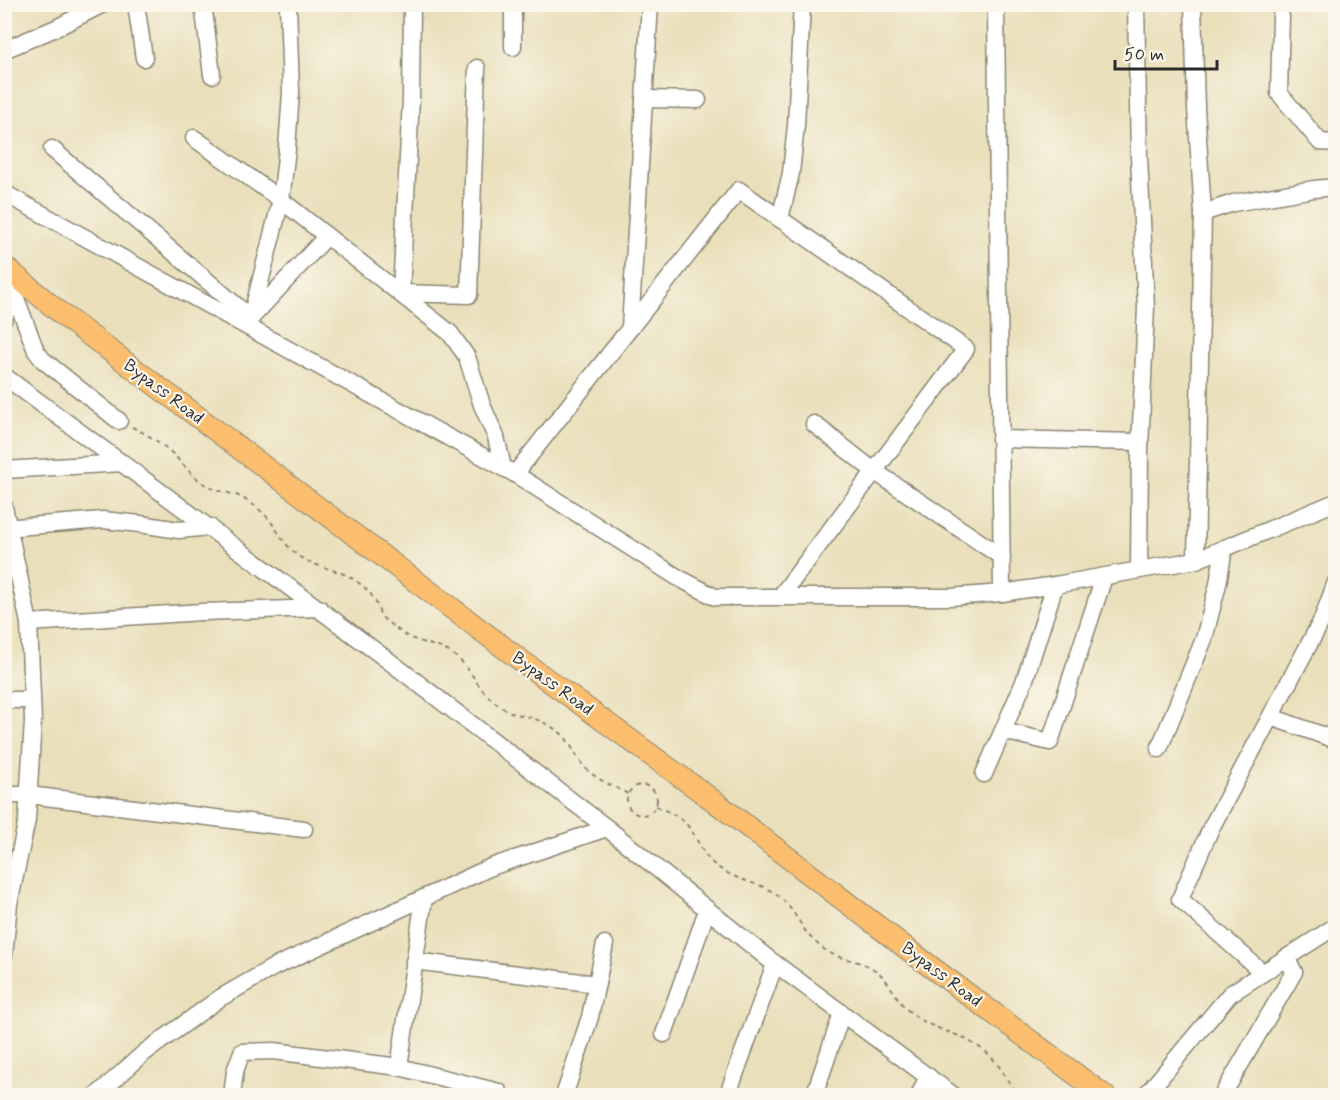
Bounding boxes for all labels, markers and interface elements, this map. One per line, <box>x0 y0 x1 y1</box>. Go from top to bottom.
scale bar <box>1115 33 1217 71</box>
text: 50 m <box>1124 43 1164 67</box>
street label: Bypass Road <box>118 354 209 430</box>
street label: Bypass Road <box>507 646 598 721</box>
street label: Bypass Road <box>896 937 987 1013</box>

